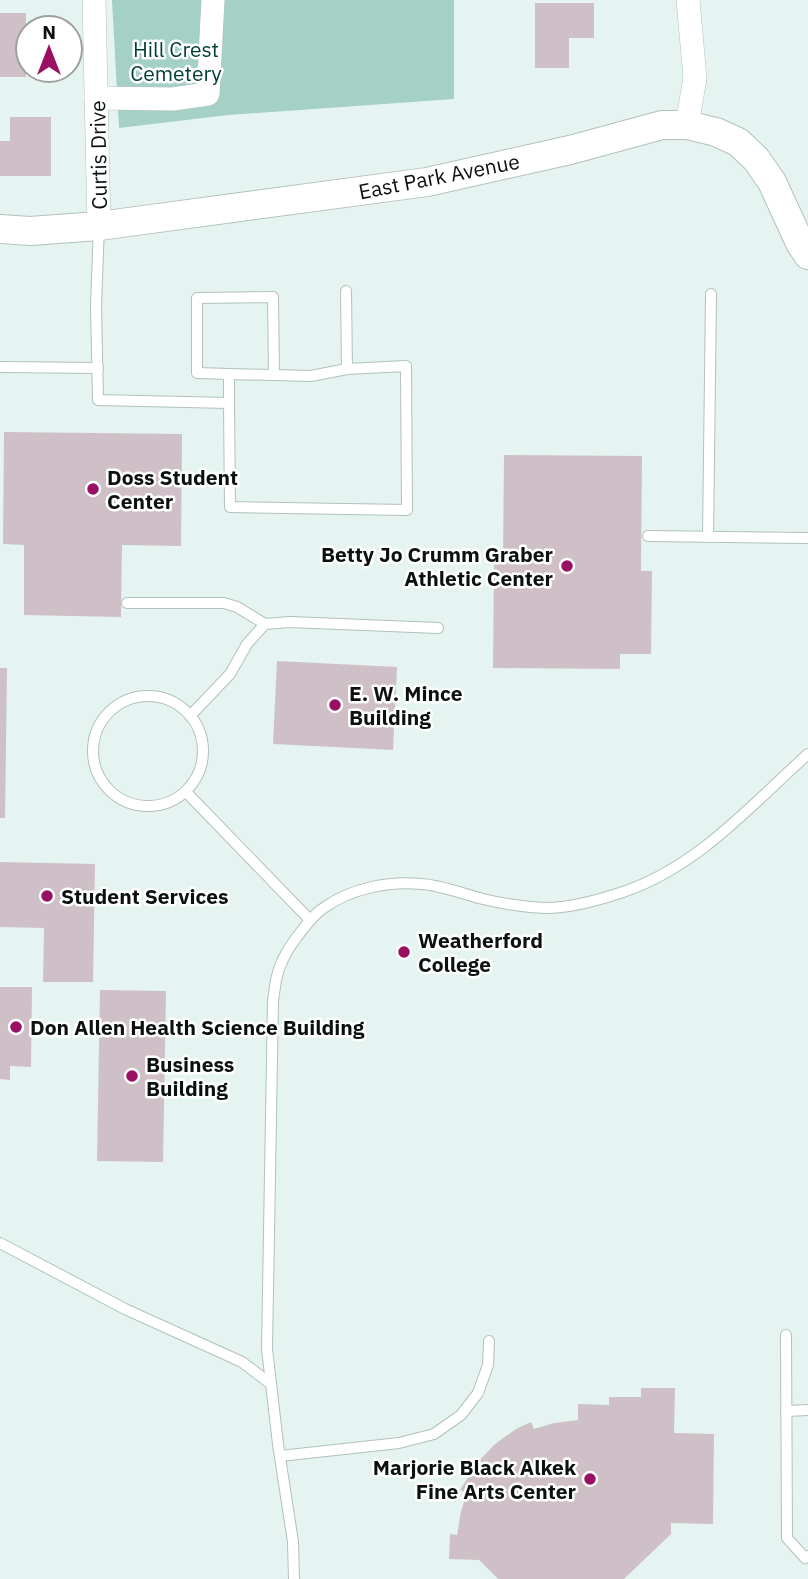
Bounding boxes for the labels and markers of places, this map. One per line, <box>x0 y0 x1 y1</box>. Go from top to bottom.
place label: Doss Student Center <box>107 463 238 515</box>
marker: Doss Student Center <box>85 481 101 497</box>
place label: Betty Jo Crumm Graber Athletic Center <box>321 540 554 592</box>
marker: Betty Jo Crumm Graber Athletic Center <box>559 558 575 574</box>
place label: E. W. Mince Building <box>349 679 463 731</box>
marker: E. W. Mince Building <box>327 697 343 713</box>
place label: Student Services <box>61 882 229 910</box>
marker: Student Services <box>39 888 55 904</box>
place label: Weatherford College <box>418 926 543 978</box>
marker: Weatherford College <box>396 944 412 960</box>
place label: Don Allen Health Science Building <box>30 1013 365 1041</box>
marker: Don Allen Health Science Building <box>8 1019 24 1035</box>
place label: Business Building <box>146 1050 234 1102</box>
marker: Business Building <box>124 1068 140 1084</box>
place label: Marjorie Black Alkek Fine Arts Center <box>373 1453 577 1505</box>
marker: Marjorie Black Alkek Fine Arts Center <box>582 1471 598 1487</box>

